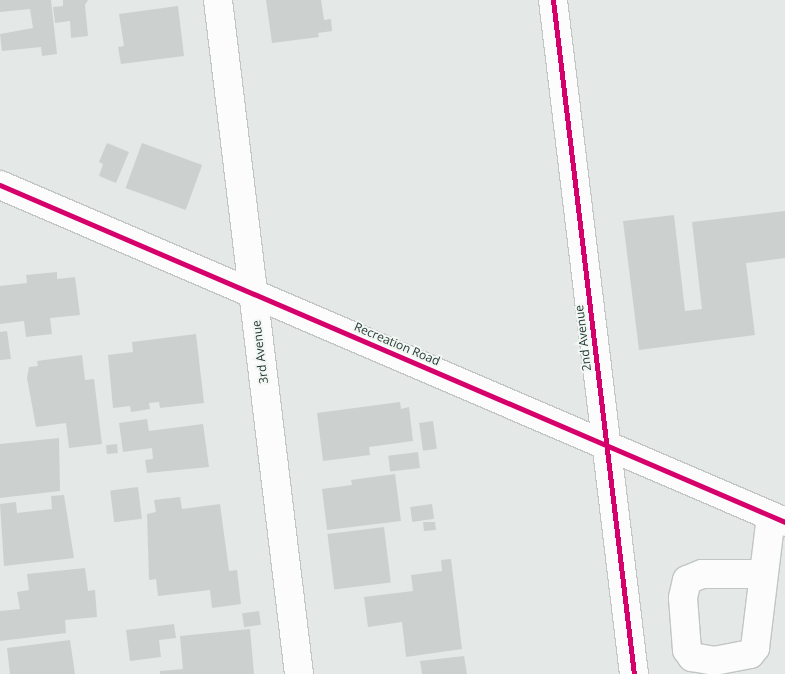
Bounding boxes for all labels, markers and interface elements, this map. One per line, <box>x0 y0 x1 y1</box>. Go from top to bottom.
street label: 2nd Avenue <box>572 304 594 372</box>
street label: 3rd Avenue <box>249 319 271 385</box>
street label: Recreation Road <box>352 319 442 369</box>

